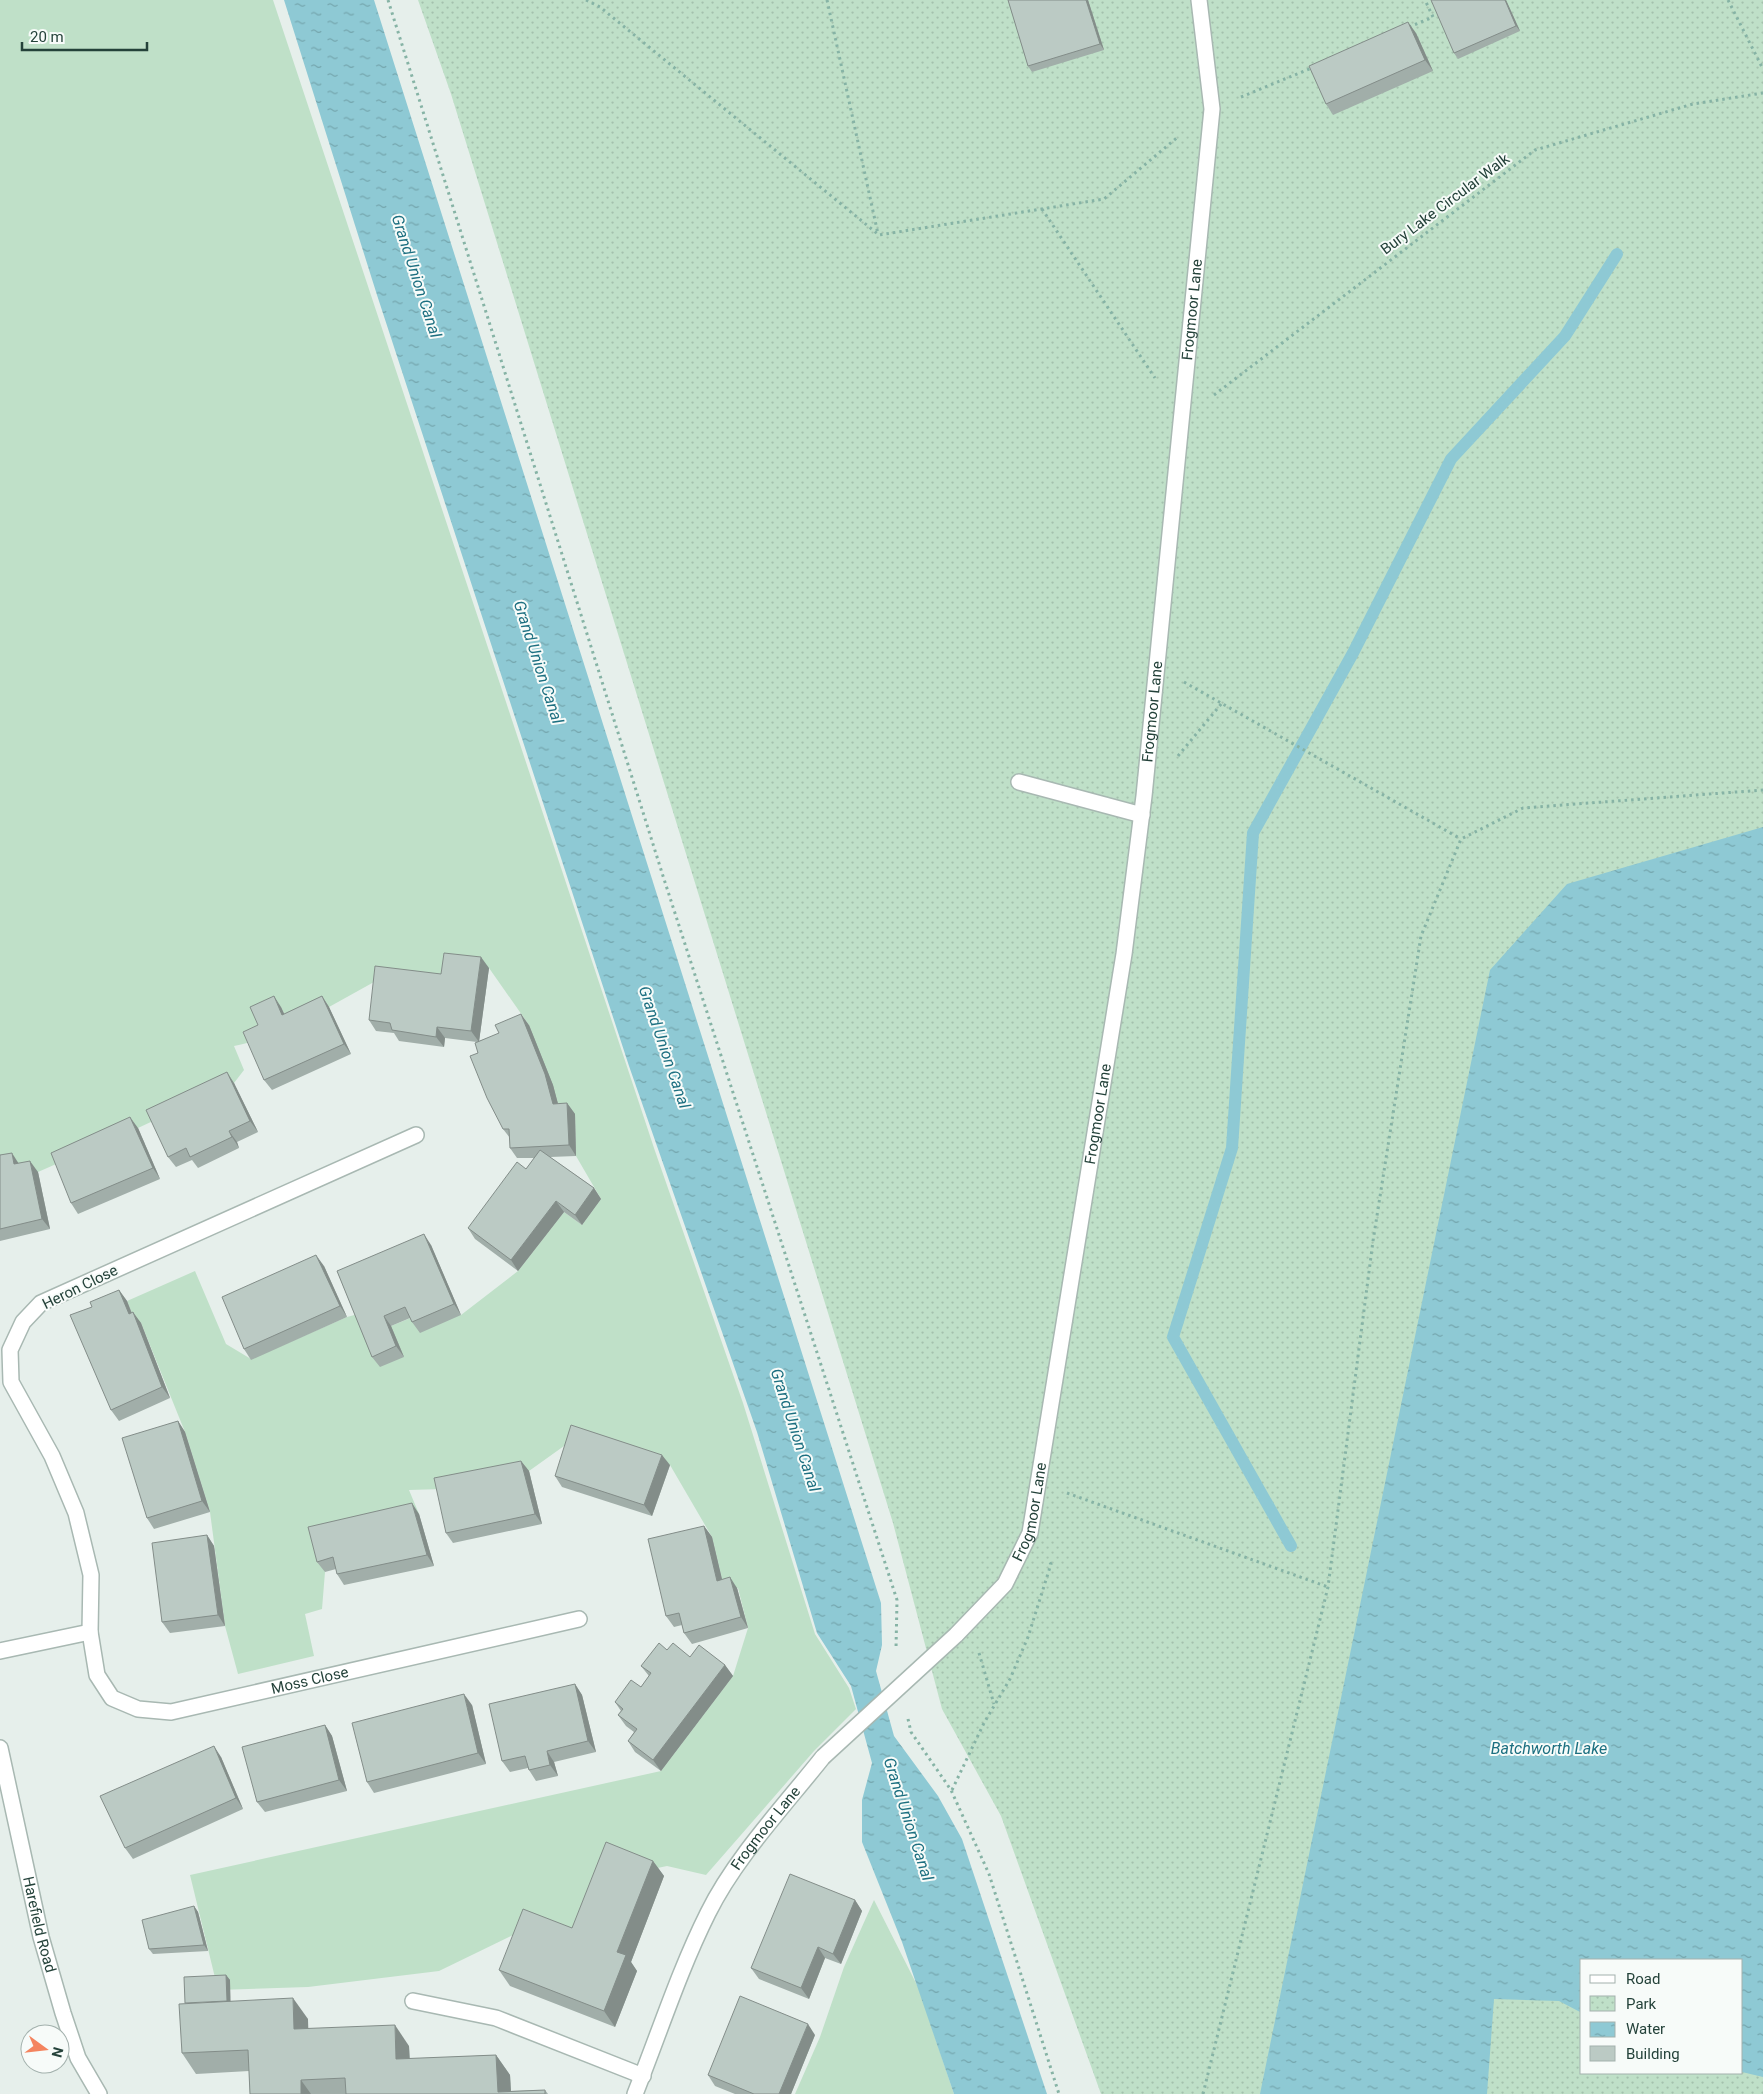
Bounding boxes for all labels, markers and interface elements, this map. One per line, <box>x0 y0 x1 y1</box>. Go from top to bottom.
scale bar <box>22 20 148 52</box>
text: 20 m <box>30 28 64 46</box>
street label: Bury Lake Circular Walk <box>1377 149 1513 258</box>
water label: Grand Union Canal <box>388 212 445 340</box>
street label: Frogmoor Lane <box>1178 258 1206 361</box>
water label: Grand Union Canal <box>510 598 567 726</box>
street label: Frogmoor Lane <box>1138 660 1166 763</box>
water label: Grand Union Canal <box>635 983 694 1111</box>
street label: Frogmoor Lane <box>1081 1062 1115 1166</box>
street label: Heron Close <box>39 1261 121 1313</box>
water label: Grand Union Canal <box>767 1366 824 1494</box>
street label: Frogmoor Lane <box>1009 1461 1050 1564</box>
street label: Moss Close <box>270 1663 350 1698</box>
water label: Batchworth Lake <box>1491 1739 1607 1758</box>
water label: Grand Union Canal <box>880 1755 937 1883</box>
street label: Frogmoor Lane <box>727 1783 804 1874</box>
street label: Harefield Road <box>19 1875 60 1975</box>
legend <box>1580 1959 1743 2074</box>
text: Road <box>1626 1970 1660 1988</box>
text: Park <box>1626 1995 1657 2013</box>
text: Water <box>1626 2020 1665 2038</box>
north arrow <box>20 2024 70 2074</box>
text: Building <box>1626 2045 1680 2063</box>
text: N <box>49 2046 67 2059</box>

